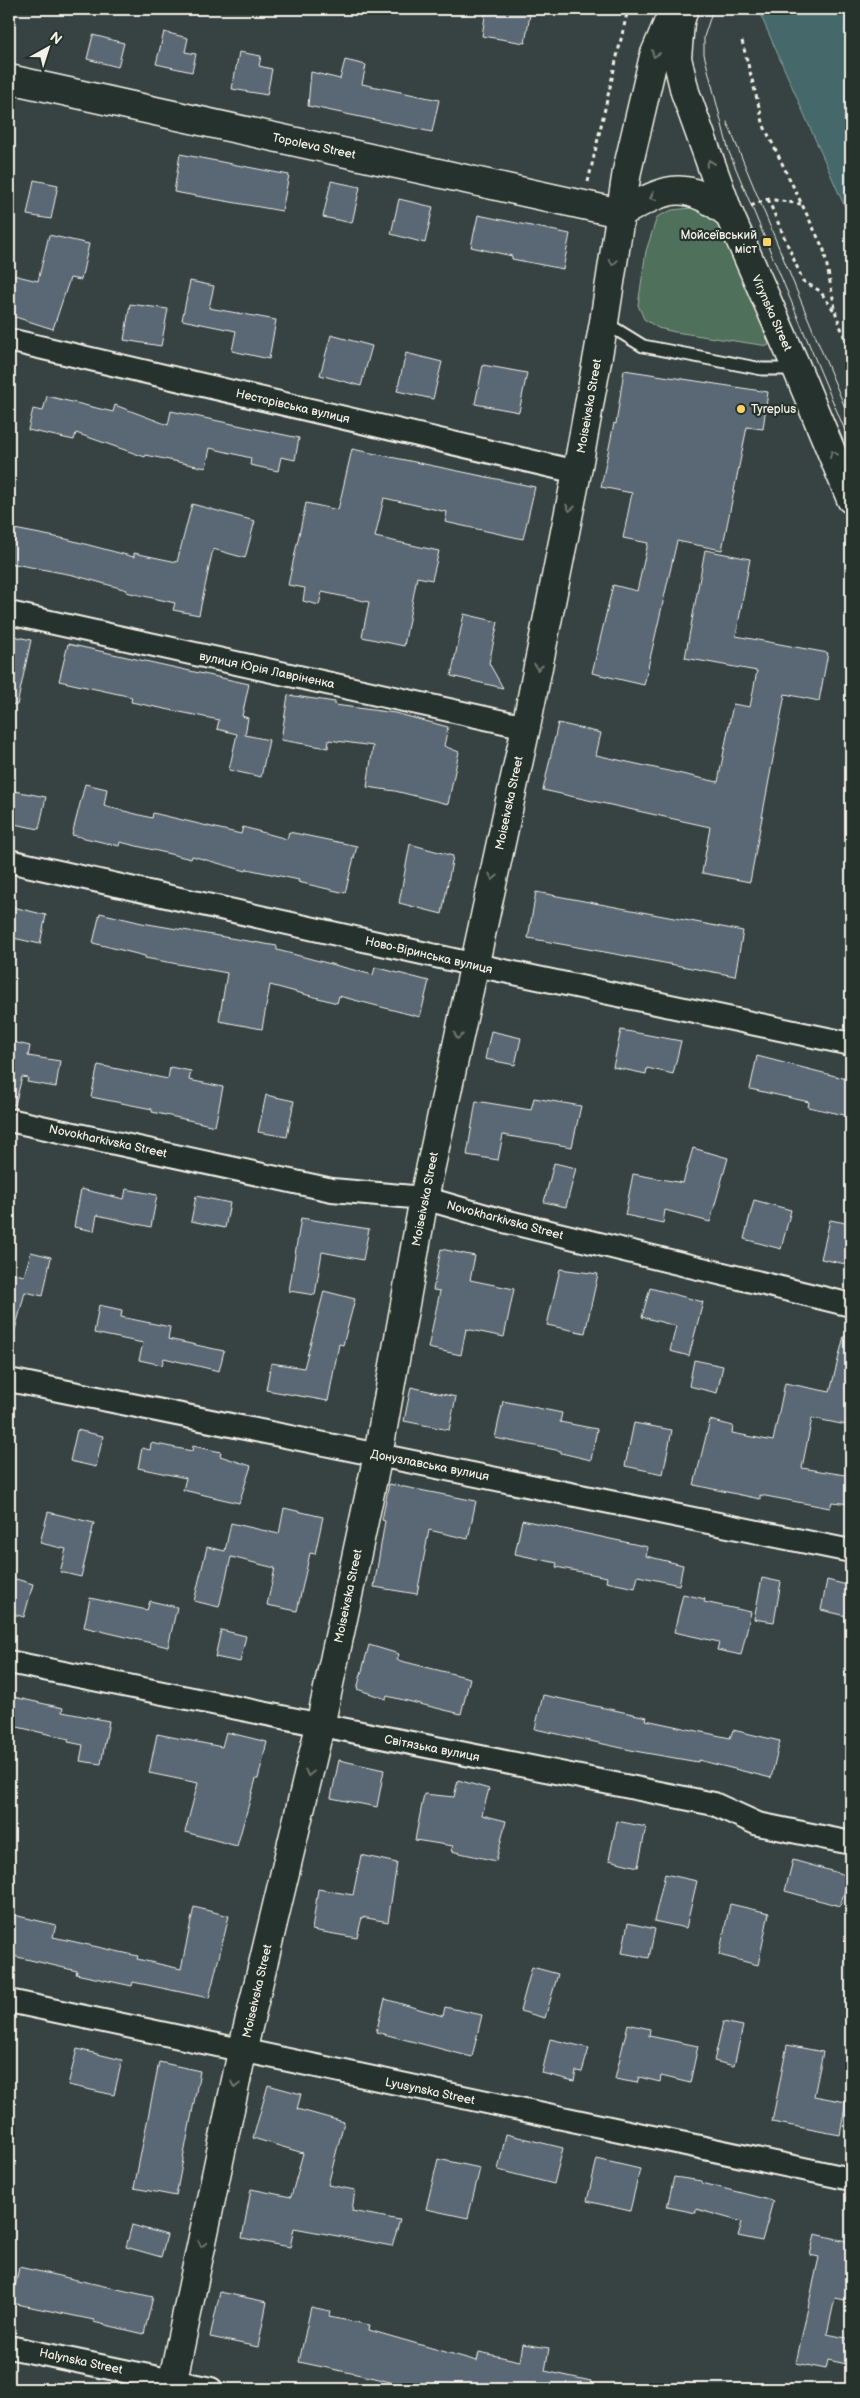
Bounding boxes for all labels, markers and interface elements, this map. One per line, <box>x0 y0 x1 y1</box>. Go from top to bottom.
north arrow <box>22 22 72 72</box>
text: N <box>46 28 65 48</box>
one-way arrow <box>651 49 661 58</box>
street label: Topoleva Street <box>271 130 357 163</box>
one-way arrow <box>706 159 716 168</box>
one-way arrow <box>649 190 658 201</box>
place label: Мойсеївський міст <box>680 228 757 257</box>
marker: Мойсеївський міст <box>761 236 773 248</box>
one-way arrow <box>608 257 618 266</box>
street label: Virynska Street <box>748 273 795 354</box>
street label: Moiseivska Street <box>574 357 605 454</box>
street label: Несторівська вулиця <box>234 386 352 427</box>
place label: Tyreplus <box>751 402 796 417</box>
marker: Tyreplus <box>735 403 747 415</box>
one-way arrow <box>828 450 839 459</box>
one-way arrow <box>565 504 576 512</box>
street label: вулиця Юрія Лавріненка <box>198 649 336 692</box>
one-way arrow <box>533 663 543 672</box>
street label: Moiseivska Street <box>492 755 527 851</box>
one-way arrow <box>488 873 499 882</box>
street label: Ново-Віринська вулиця <box>364 934 494 978</box>
one-way arrow <box>454 1032 464 1041</box>
street label: Novokharkivska Street <box>48 1122 169 1161</box>
street label: Moiseivska Street <box>409 1150 442 1247</box>
street label: Novokharkivska Street <box>445 1198 565 1243</box>
street label: Донузлавська вулиця <box>369 1447 491 1484</box>
street label: Moiseivska Street <box>331 1548 366 1644</box>
street label: Світязька вулиця <box>383 1732 481 1765</box>
one-way arrow <box>304 1769 315 1778</box>
street label: Moiseivska Street <box>239 1943 276 2039</box>
street label: Lyusynska Street <box>384 2075 476 2108</box>
one-way arrow <box>231 2080 241 2089</box>
one-way arrow <box>197 2240 208 2248</box>
street label: Halynska Street <box>38 2345 124 2378</box>

